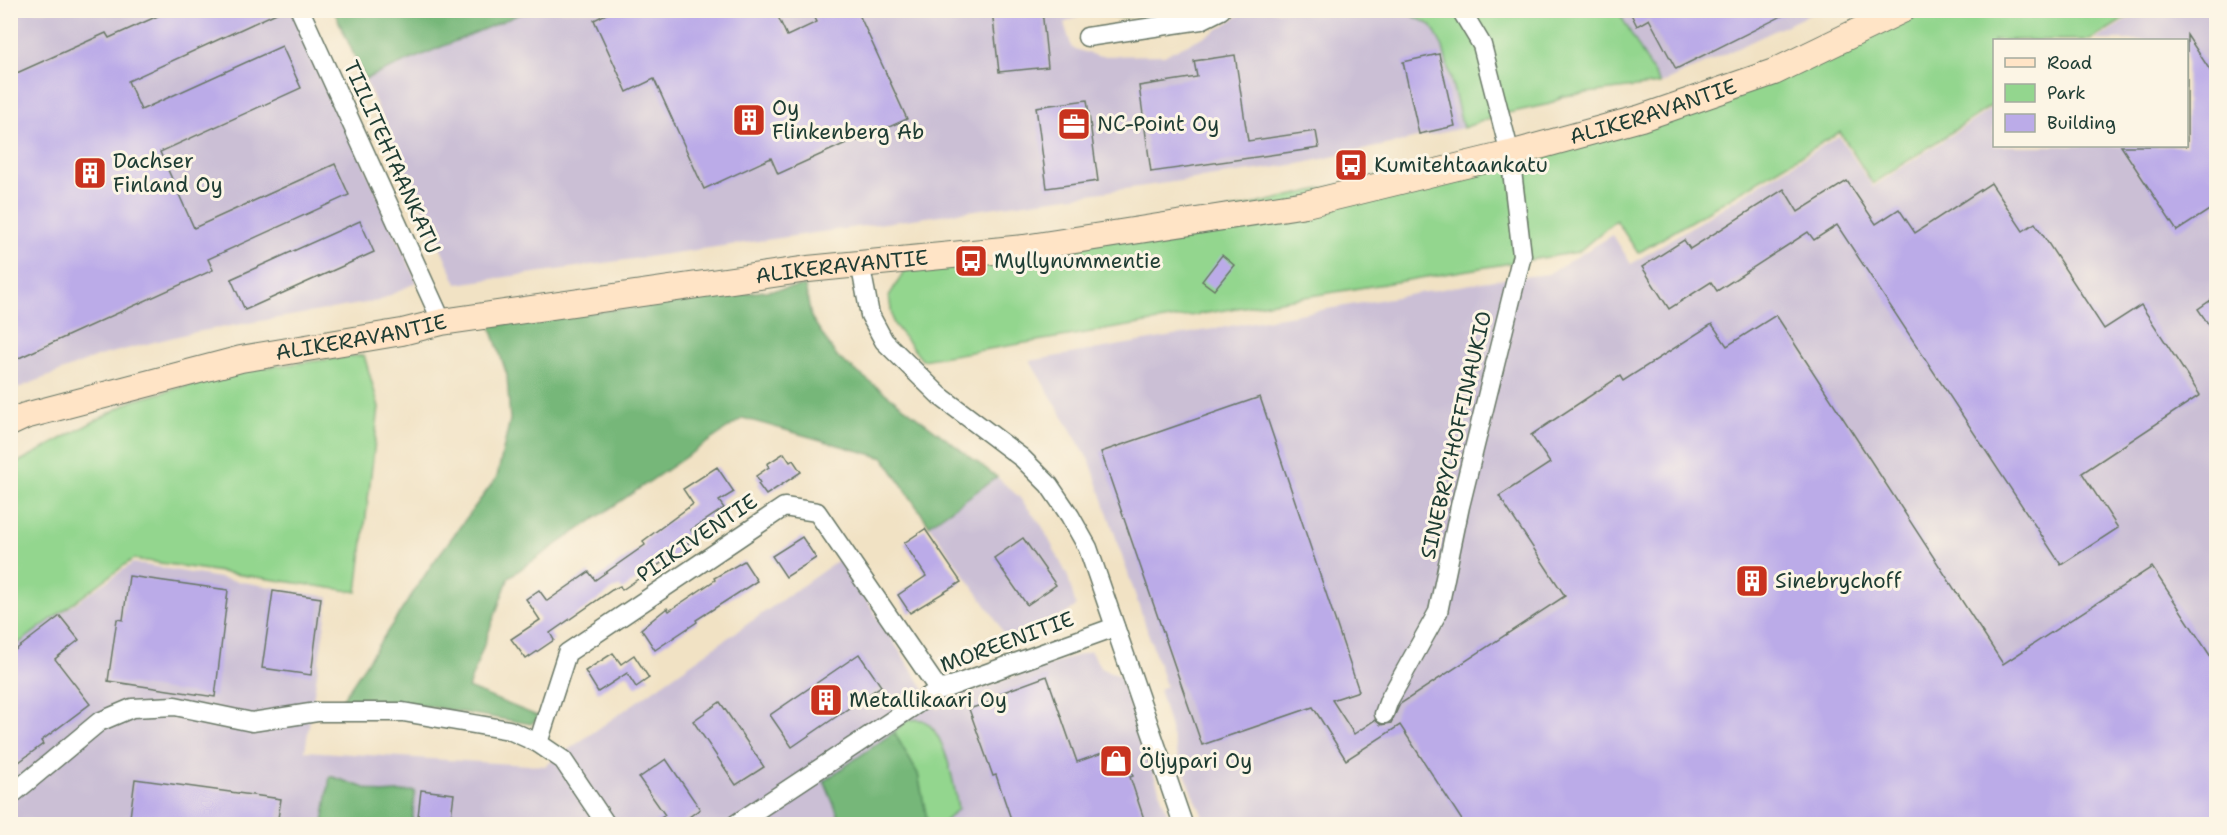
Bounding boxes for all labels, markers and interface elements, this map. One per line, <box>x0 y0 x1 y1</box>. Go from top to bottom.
legend <box>1993 39 2188 147</box>
text: Road <box>2047 51 2092 75</box>
street label: TIILITEHTAANKATU <box>337 56 447 258</box>
street label: ALIKERAVANTIE <box>1566 72 1740 151</box>
text: Park <box>2047 81 2086 105</box>
place label: Oy Flinkenberg Ab <box>772 94 924 146</box>
building icon: Oy Flinkenberg Ab <box>731 102 767 138</box>
office icon: NC-Point Oy <box>1056 106 1092 142</box>
place label: NC-Point Oy <box>1097 110 1219 138</box>
text: Building <box>2047 111 2116 135</box>
place label: Dachser Finland Oy <box>113 147 223 199</box>
bus stop icon: Kumitehtaankatu <box>1333 147 1369 183</box>
place label: Kumitehtaankatu <box>1374 151 1548 179</box>
building icon: Dachser Finland Oy <box>72 155 108 191</box>
street label: ALIKERAVANTIE <box>753 243 929 290</box>
bus stop icon: Myllynummentie <box>953 243 989 279</box>
place label: Myllynummentie <box>994 247 1161 275</box>
street label: ALIKERAVANTIE <box>273 307 450 367</box>
street label: SINEBRYCHOFFINAUKIO <box>1414 308 1498 562</box>
street label: PIIKIVENTIE <box>631 487 763 589</box>
building icon: Sinebrychoff <box>1734 563 1770 599</box>
place label: Sinebrychoff <box>1775 567 1902 595</box>
street label: MOREENITIE <box>936 605 1078 679</box>
building icon: Metallikaari Oy <box>808 682 844 718</box>
place label: Metallikaari Oy <box>849 686 1007 714</box>
shop icon: Öljypari Oy <box>1098 743 1134 779</box>
place label: Öljypari Oy <box>1139 747 1252 775</box>

